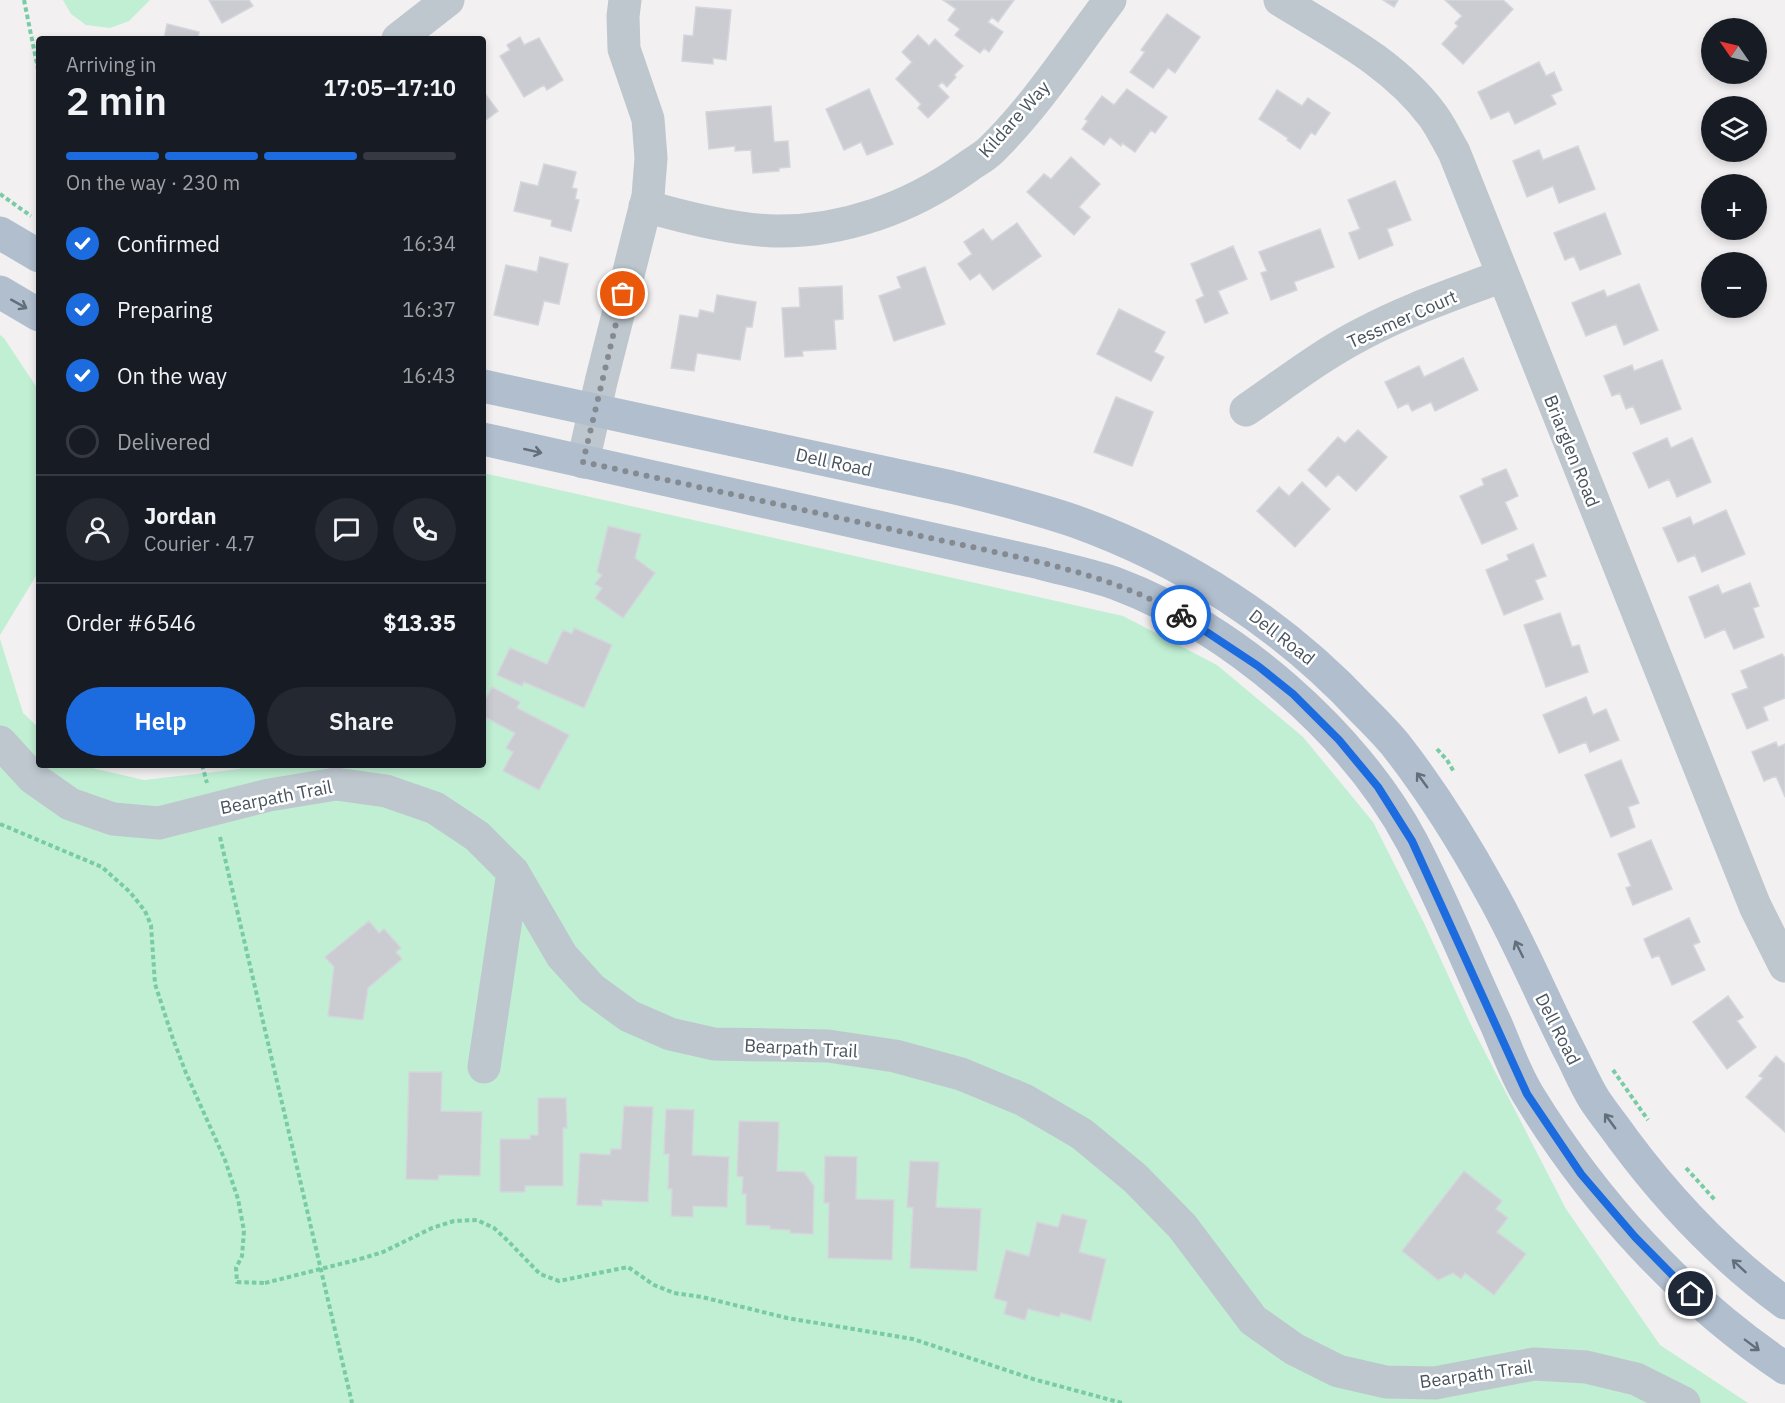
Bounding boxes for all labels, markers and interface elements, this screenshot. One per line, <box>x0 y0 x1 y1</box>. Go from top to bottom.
north arrow <box>1701 18 1767 84</box>
map controls <box>1701 18 1767 318</box>
text: Arriving in <box>66 51 156 78</box>
text: 17:05–17:10 <box>323 73 456 102</box>
text: 2 min <box>66 75 167 126</box>
street label: Kildare Way <box>973 76 1055 162</box>
button: layers <box>1701 96 1767 162</box>
text: On the way · 230 m <box>66 169 240 196</box>
button: + <box>1701 174 1767 240</box>
icon: check <box>66 227 99 260</box>
text: Confirmed <box>117 229 220 258</box>
text: 16:34 <box>402 230 456 257</box>
button: − <box>1701 252 1767 318</box>
pin <box>597 268 648 319</box>
icon: bag <box>606 277 639 310</box>
street label: Tessmer Court <box>1344 285 1460 353</box>
icon: check <box>66 293 99 326</box>
text: Preparing <box>117 295 212 324</box>
text: 16:37 <box>402 296 456 323</box>
one-way arrow <box>10 298 27 310</box>
icon: check <box>66 359 99 392</box>
text: On the way <box>117 361 227 390</box>
text: 16:43 <box>402 362 456 389</box>
street label: Briarglen Road <box>1539 392 1605 510</box>
text: Delivered <box>117 427 211 456</box>
street label: Dell Road <box>794 443 874 481</box>
one-way arrow <box>523 445 542 457</box>
button: person <box>66 498 129 561</box>
button: chat <box>315 498 378 561</box>
button: phone <box>393 498 456 561</box>
text: Jordan <box>144 501 217 530</box>
text: Courier · 4.7 <box>144 530 255 557</box>
courier <box>1151 585 1211 645</box>
icon: bike <box>1165 599 1198 632</box>
street label: Dell Road <box>1244 604 1320 670</box>
text: Order #6546 <box>66 608 196 637</box>
text: $13.35 <box>383 608 456 637</box>
button: Help <box>66 687 255 756</box>
button: Share <box>267 687 456 756</box>
one-way arrow <box>1415 773 1428 789</box>
street label: Bearpath Trail <box>218 775 334 819</box>
one-way arrow <box>1512 941 1524 959</box>
street label: Dell Road <box>1530 989 1586 1069</box>
street label: Bearpath Trail <box>744 1034 858 1062</box>
one-way arrow <box>1604 1113 1616 1129</box>
one-way arrow <box>1732 1259 1747 1273</box>
pin <box>1665 1268 1716 1319</box>
icon: home <box>1674 1277 1707 1310</box>
one-way arrow <box>1744 1339 1760 1352</box>
street label: Bearpath Trail <box>1418 1355 1534 1393</box>

